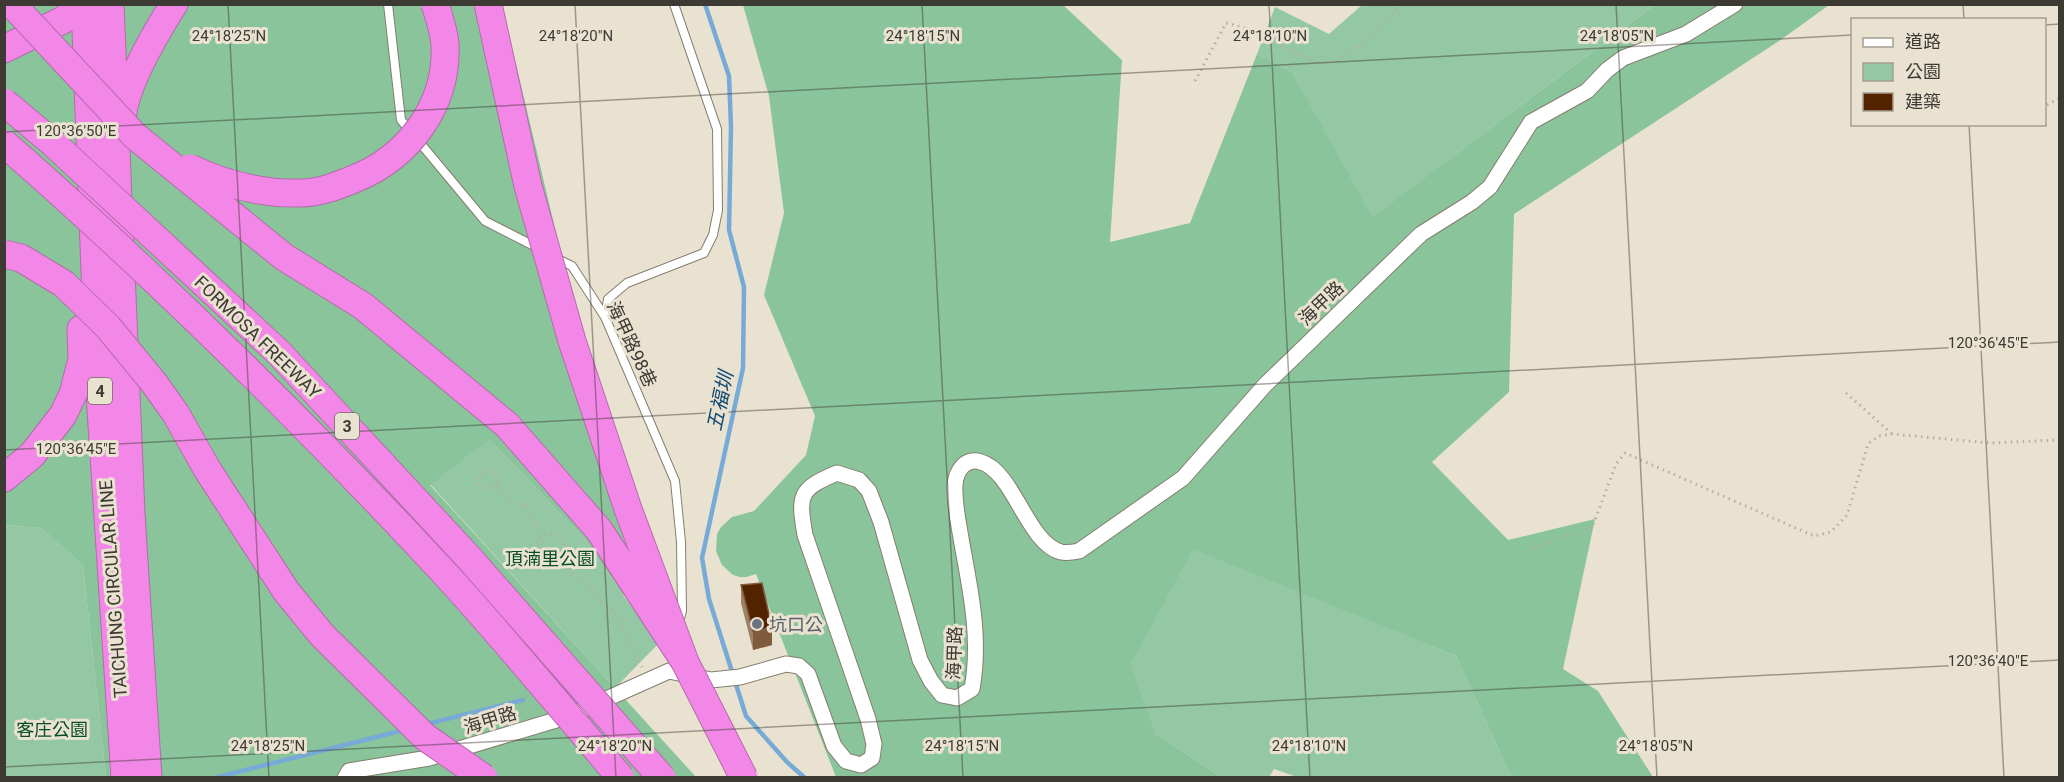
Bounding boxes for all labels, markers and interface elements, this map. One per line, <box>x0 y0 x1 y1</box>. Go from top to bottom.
legend <box>1851 18 2046 126</box>
text: 24°18'25"N <box>192 27 266 45</box>
text: 24°18'20"N <box>539 27 613 45</box>
text: 24°18'15"N <box>886 27 960 45</box>
text: 24°18'10"N <box>1233 27 1307 45</box>
text: 24°18'05"N <box>1580 27 1654 45</box>
text: 道路 <box>1905 31 1941 52</box>
text: 公園 <box>1905 61 1941 82</box>
text: 建築 <box>1905 91 1941 112</box>
text: 120°36'50"E <box>36 122 117 140</box>
street label: FORMOSA FREEWAY <box>191 271 326 403</box>
street label: 海甲路 <box>1294 277 1348 329</box>
street label: 海甲路98巷 <box>603 298 661 390</box>
text: 120°36'45"E <box>1948 334 2029 352</box>
water label: 五福圳 <box>702 366 739 433</box>
road number: 4 <box>88 378 112 404</box>
road number: 3 <box>335 413 359 439</box>
text: 120°36'45"E <box>36 440 117 458</box>
street label: TAICHUNG CIRCULAR LINE <box>95 479 131 699</box>
park label: 頂湳里公園 <box>505 548 595 569</box>
place label: 坑口公 <box>769 614 823 635</box>
marker: 坑口公 <box>750 617 764 631</box>
street label: 海甲路 <box>943 626 965 680</box>
text: 120°36'40"E <box>1948 652 2029 670</box>
street label: 海甲路 <box>461 702 519 738</box>
park label: 客庄公園 <box>16 719 88 740</box>
text: 24°18'25"N <box>231 737 305 755</box>
text: 24°18'20"N <box>578 737 652 755</box>
text: 24°18'15"N <box>925 737 999 755</box>
text: 24°18'10"N <box>1272 737 1346 755</box>
text: 24°18'05"N <box>1619 737 1693 755</box>

